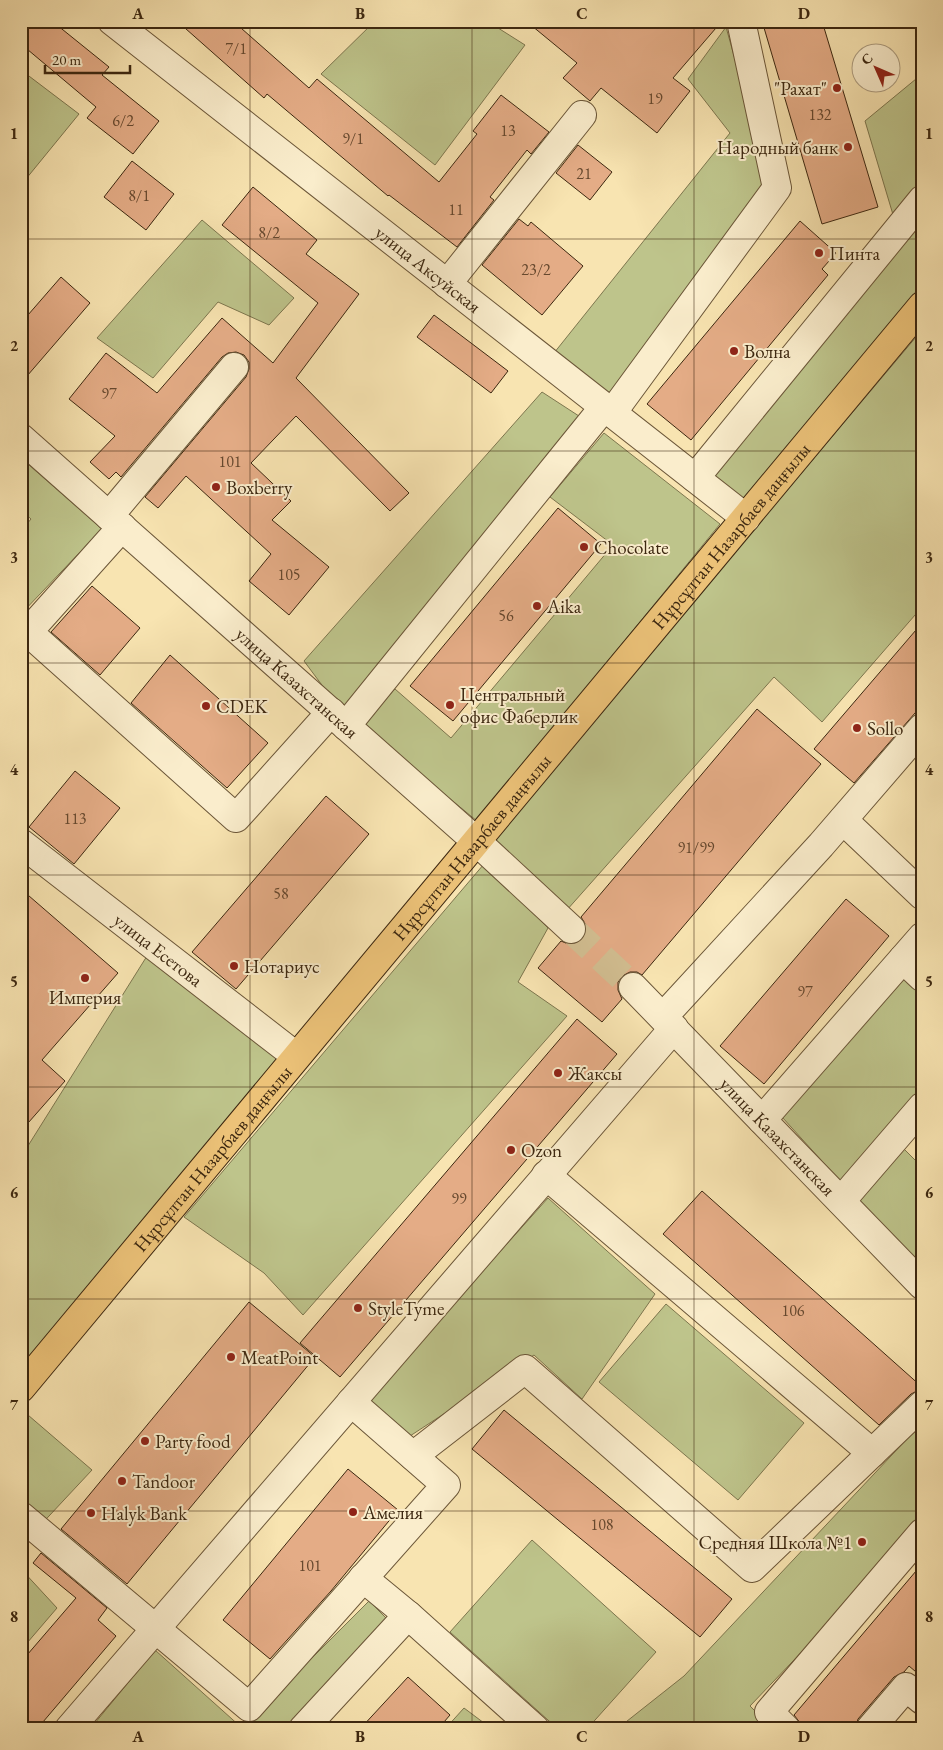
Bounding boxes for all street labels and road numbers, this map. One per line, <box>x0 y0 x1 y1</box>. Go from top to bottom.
street label: улица Аксуйская <box>370 220 487 319</box>
street label: Нұрсұлтан Назарбаев даңғылы <box>646 437 816 634</box>
street label: улица Казахстанская <box>230 622 364 744</box>
street label: Нұрсұлтан Назарбаев даңғылы <box>387 748 557 945</box>
street label: улица Есетова <box>109 907 208 992</box>
street label: Нұрсұлтан Назарбаев даңғылы <box>127 1060 297 1257</box>
street label: улица Казахстанская <box>714 1072 841 1201</box>

